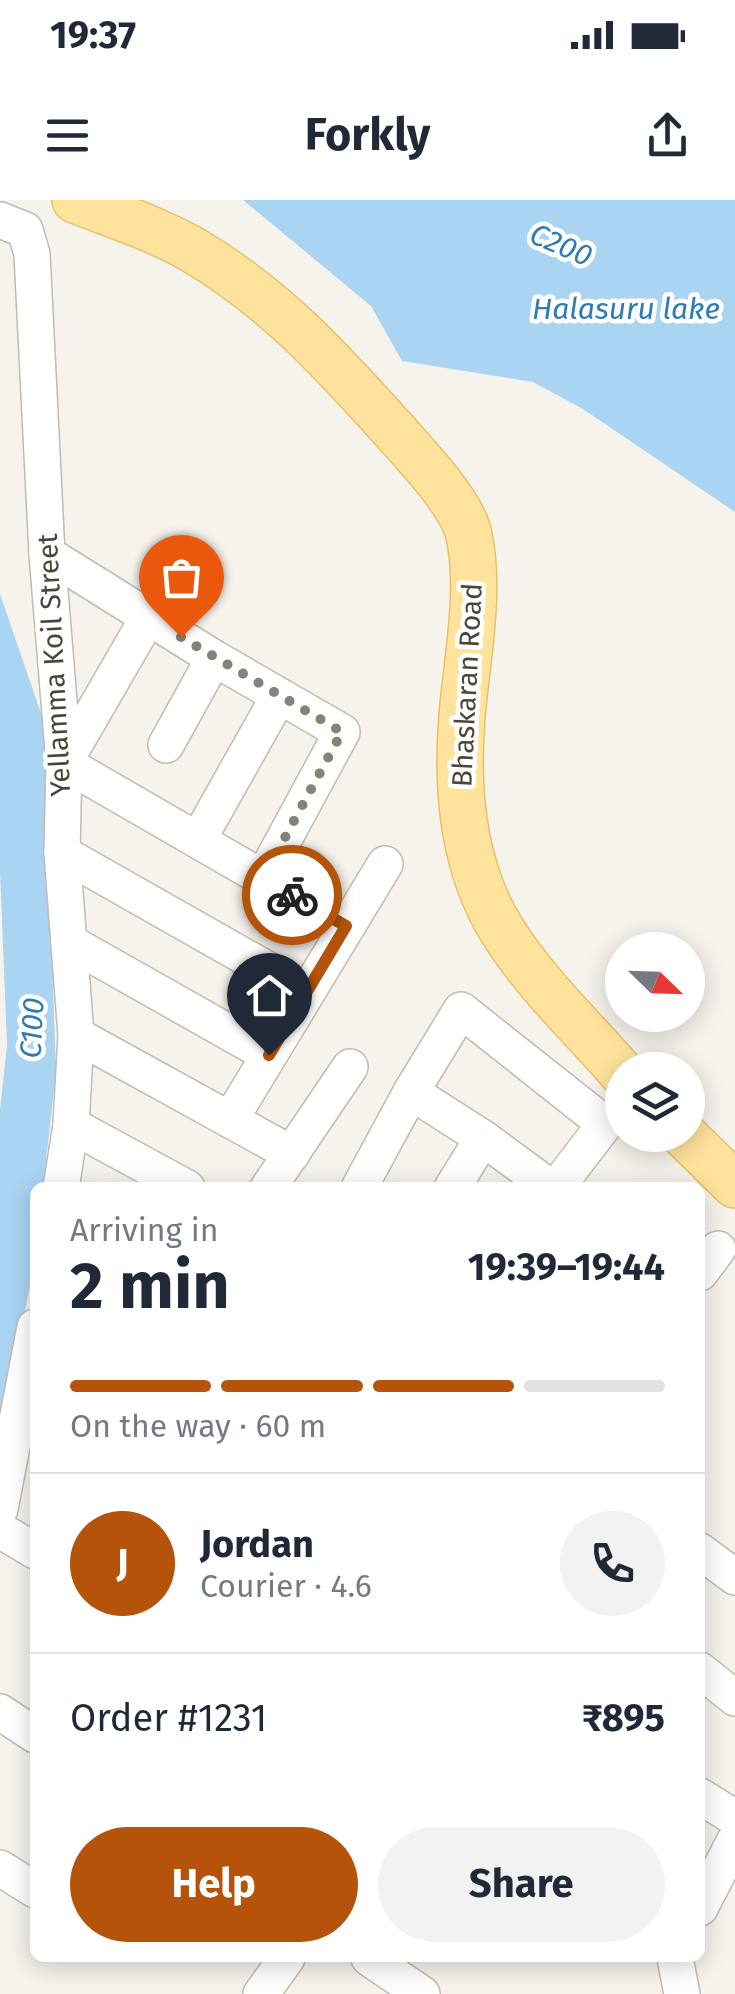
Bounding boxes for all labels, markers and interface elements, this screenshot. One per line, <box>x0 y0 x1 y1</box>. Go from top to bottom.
text: 19:37 <box>50 12 136 58</box>
icon: menu <box>40 108 95 163</box>
text: Forkly <box>305 108 430 162</box>
icon: share <box>640 108 695 163</box>
water label: C200 <box>524 216 598 274</box>
water label: Halasuru lake <box>532 291 720 327</box>
street label: Yellamma Koil Street <box>31 532 77 797</box>
pin <box>139 535 224 638</box>
icon: bag <box>154 550 209 605</box>
street label: Bhaskaran Road <box>445 582 489 788</box>
courier <box>242 845 342 945</box>
icon: bike <box>265 868 320 923</box>
north arrow <box>605 932 705 1032</box>
map controls <box>605 932 705 1152</box>
pin <box>227 953 312 1056</box>
icon: home <box>242 968 297 1023</box>
water label: C100 <box>12 997 52 1059</box>
button: layers <box>605 1052 705 1152</box>
text: Arriving in <box>70 1211 218 1249</box>
text: 19:39–19:44 <box>468 1244 665 1290</box>
text: 2 min <box>70 1247 230 1325</box>
text: On the way · 60 m <box>70 1407 326 1445</box>
button: phone <box>560 1511 665 1616</box>
text: Jordan <box>200 1521 314 1567</box>
text: J <box>116 1540 129 1586</box>
text: Courier · 4.6 <box>200 1567 372 1605</box>
text: Order #1231 <box>70 1695 267 1741</box>
text: ₹895 <box>582 1695 665 1741</box>
button: Help <box>70 1827 358 1942</box>
button: Share <box>378 1827 665 1942</box>

